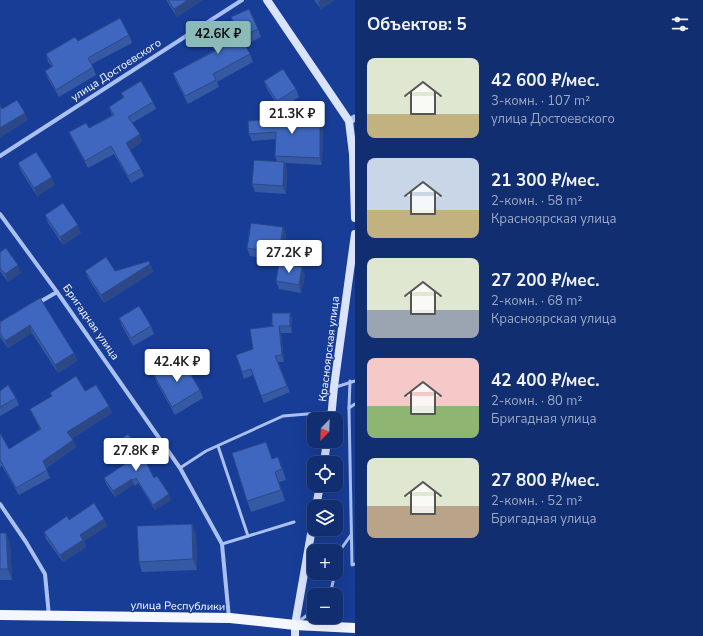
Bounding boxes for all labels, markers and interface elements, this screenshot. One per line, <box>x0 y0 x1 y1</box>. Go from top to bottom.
text: Объектов: 5 <box>367 13 467 36</box>
icon: filters <box>669 13 691 35</box>
pin: 42.6K ₽ <box>181 21 255 55</box>
text: 42.6K ₽ <box>195 25 241 43</box>
street label: улица Достоевского <box>68 35 164 105</box>
text: 42 600 ₽/мес. <box>491 69 599 92</box>
icon: home <box>399 74 447 122</box>
text: 3-комн. · 107 m² <box>491 92 590 110</box>
pin: 21.3K ₽ <box>255 101 329 135</box>
text: 21.3K ₽ <box>269 105 315 123</box>
text: улица Достоевского <box>491 110 615 128</box>
text: 21 300 ₽/мес. <box>491 169 599 192</box>
icon: home <box>399 174 447 222</box>
text: 2-комн. · 58 m² <box>491 192 582 210</box>
text: Красноярская улица <box>491 210 617 228</box>
pin: 27.2K ₽ <box>252 240 326 274</box>
text: 27.2K ₽ <box>266 244 312 262</box>
text: 27 200 ₽/мес. <box>491 269 599 292</box>
icon: home <box>399 274 447 322</box>
street label: Бригадная улица <box>59 281 123 363</box>
text: 2-комн. · 68 m² <box>491 292 582 310</box>
street label: Красноярская улица <box>315 295 343 403</box>
text: Красноярская улица <box>491 310 617 328</box>
pin: 42.4K ₽ <box>140 349 214 383</box>
text: 42.4K ₽ <box>154 353 200 371</box>
text: 42 400 ₽/мес. <box>491 369 599 392</box>
icon: home <box>399 374 447 422</box>
text: 2-комн. · 80 m² <box>491 392 582 410</box>
text: Бригадная улица <box>491 410 596 428</box>
north arrow <box>307 412 343 448</box>
map controls <box>307 412 343 624</box>
pin: 27.8K ₽ <box>99 438 173 472</box>
text: 27.8K ₽ <box>113 442 159 460</box>
button: locate <box>307 456 343 492</box>
text: 27 800 ₽/мес. <box>491 469 599 492</box>
icon: home <box>399 474 447 522</box>
text: 2-комн. · 52 m² <box>491 492 582 510</box>
button: layers <box>307 500 343 536</box>
text: Бригадная улица <box>491 510 596 528</box>
button: + <box>307 544 343 580</box>
button: − <box>307 588 343 624</box>
street label: улица Республики <box>131 598 225 614</box>

